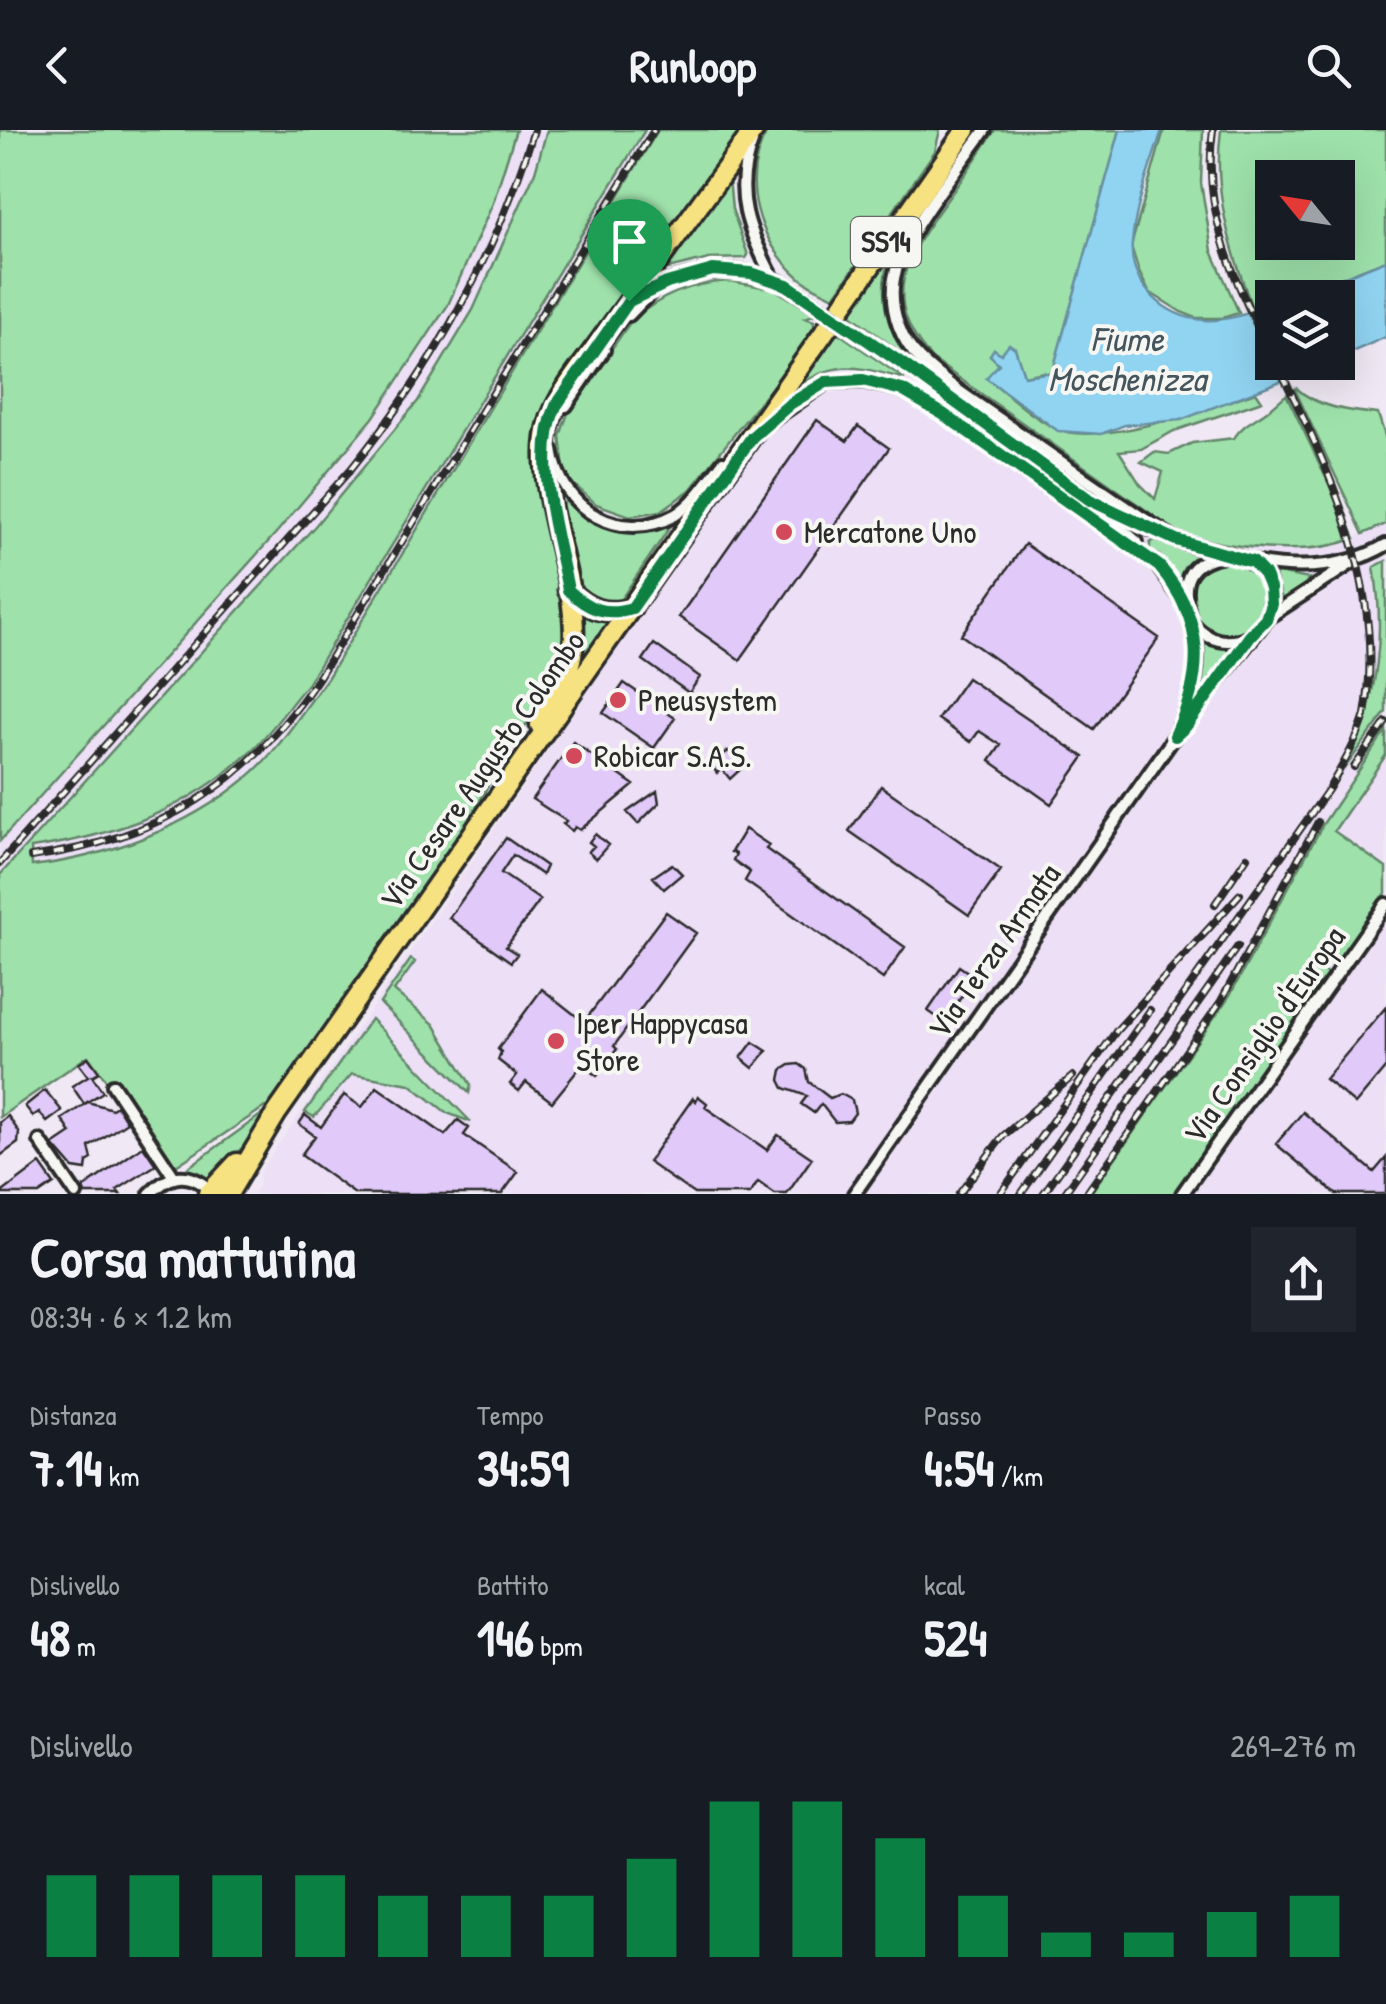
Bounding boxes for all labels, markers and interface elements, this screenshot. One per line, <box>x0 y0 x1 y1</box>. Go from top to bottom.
text: Runloop <box>630 35 756 96</box>
icon: back <box>30 38 85 93</box>
icon: search <box>1301 38 1356 93</box>
north arrow <box>1255 160 1355 260</box>
map controls <box>1255 160 1355 380</box>
pin <box>587 199 672 302</box>
icon: arrive <box>602 214 657 269</box>
road number: SS14 <box>851 217 921 267</box>
button: layers <box>1255 280 1355 380</box>
water label: Fiume Moschenizza <box>1048 315 1209 402</box>
place label: Mercatone Uno <box>804 510 977 553</box>
marker: Mercatone Uno <box>773 521 795 543</box>
street label: Via Cesare Augusto Colombo <box>369 622 594 918</box>
place label: Pneusystem <box>638 678 777 721</box>
marker: Pneusystem <box>607 689 629 711</box>
place label: Robicar S.A.S. <box>594 734 752 777</box>
marker: Robicar S.A.S. <box>563 745 585 767</box>
street label: Via Terza Armata <box>917 855 1070 1047</box>
street label: Via Consiglio d'Europa <box>1173 918 1355 1152</box>
place label: Iper Happycasa Store <box>576 1001 748 1081</box>
marker: Iper Happycasa Store <box>545 1030 567 1052</box>
text: Corsa mattutina <box>30 1220 355 1294</box>
button: share <box>1251 1227 1356 1332</box>
text: 08:34 · 6 × 1.2 km <box>30 1295 232 1338</box>
text: Distanza <box>30 1396 117 1434</box>
text: Tempo <box>477 1396 544 1434</box>
text: Passo <box>924 1396 981 1434</box>
text: 7.14 <box>30 1434 102 1502</box>
text: 34:59 <box>477 1434 569 1502</box>
text: 4:54 <box>924 1434 994 1502</box>
text: km <box>102 1457 139 1495</box>
text: /km <box>994 1457 1043 1495</box>
text: Dislivello <box>30 1566 120 1604</box>
text: Battito <box>477 1566 549 1604</box>
text: kcal <box>924 1566 965 1604</box>
text: 48 <box>30 1604 70 1672</box>
text: 146 <box>477 1604 534 1672</box>
text: 524 <box>924 1604 987 1672</box>
text: m <box>70 1627 96 1665</box>
text: bpm <box>534 1627 583 1665</box>
text: Dislivello <box>30 1724 133 1767</box>
text: 269–276 m <box>1230 1724 1356 1767</box>

